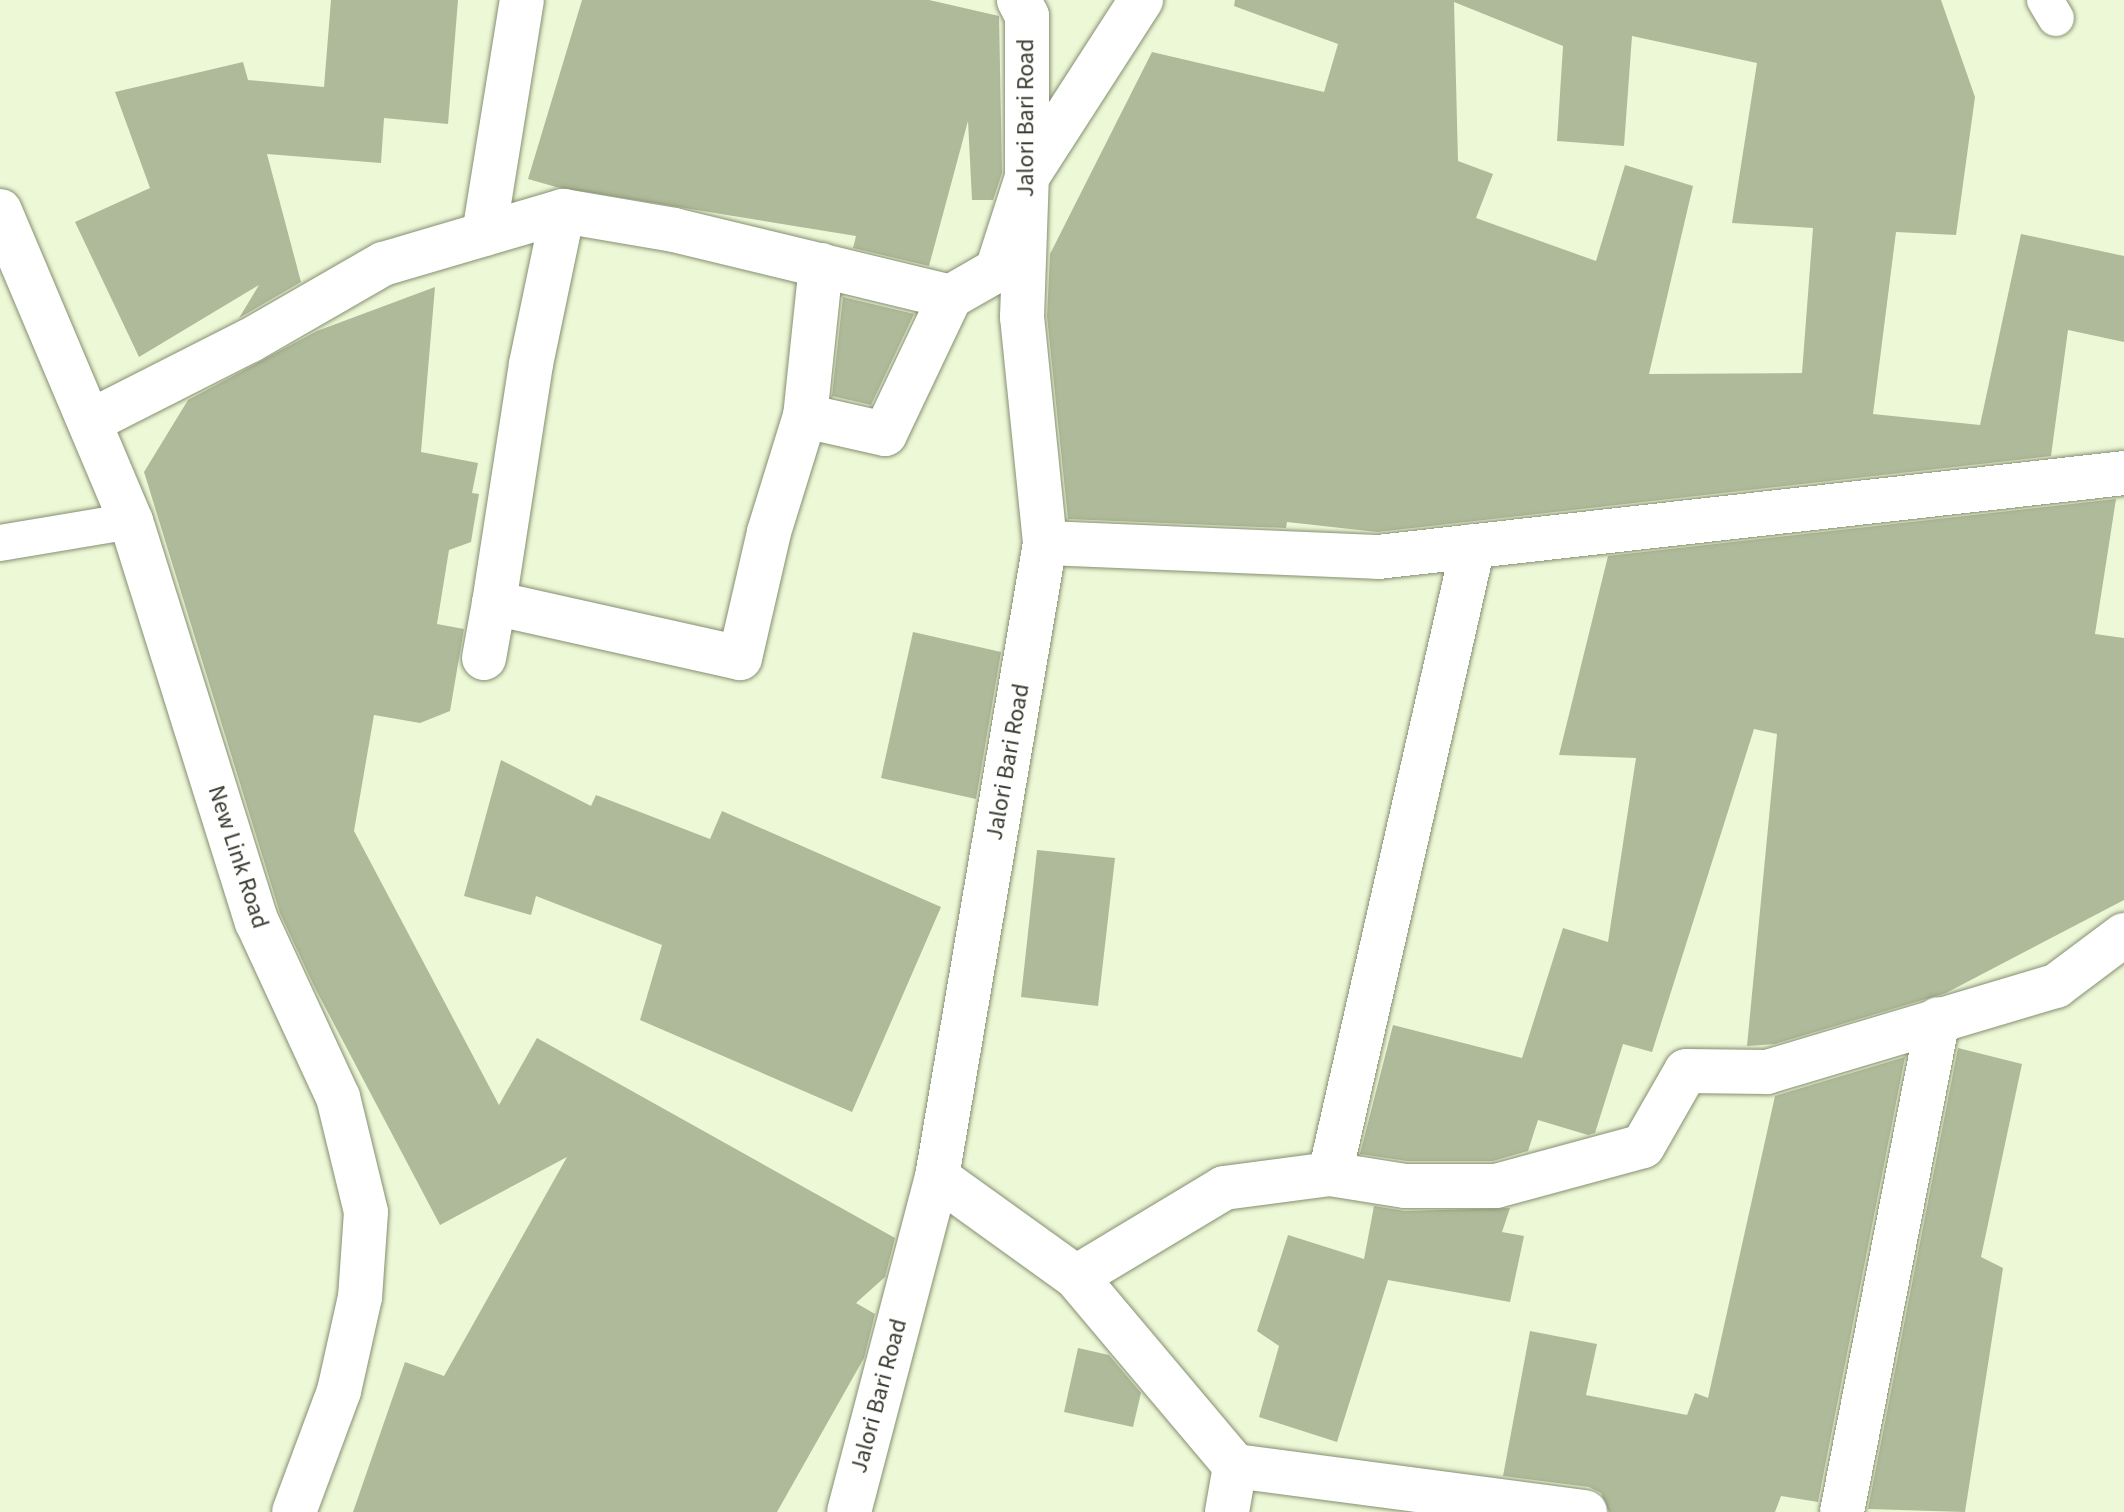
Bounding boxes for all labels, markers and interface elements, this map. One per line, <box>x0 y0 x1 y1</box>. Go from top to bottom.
street label: Jalori Bari Road <box>1012 39 1040 197</box>
street label: Jalori Bari Road <box>980 681 1036 843</box>
street label: New Link Road <box>201 782 275 932</box>
street label: Jalori Bari Road <box>845 1316 913 1476</box>

